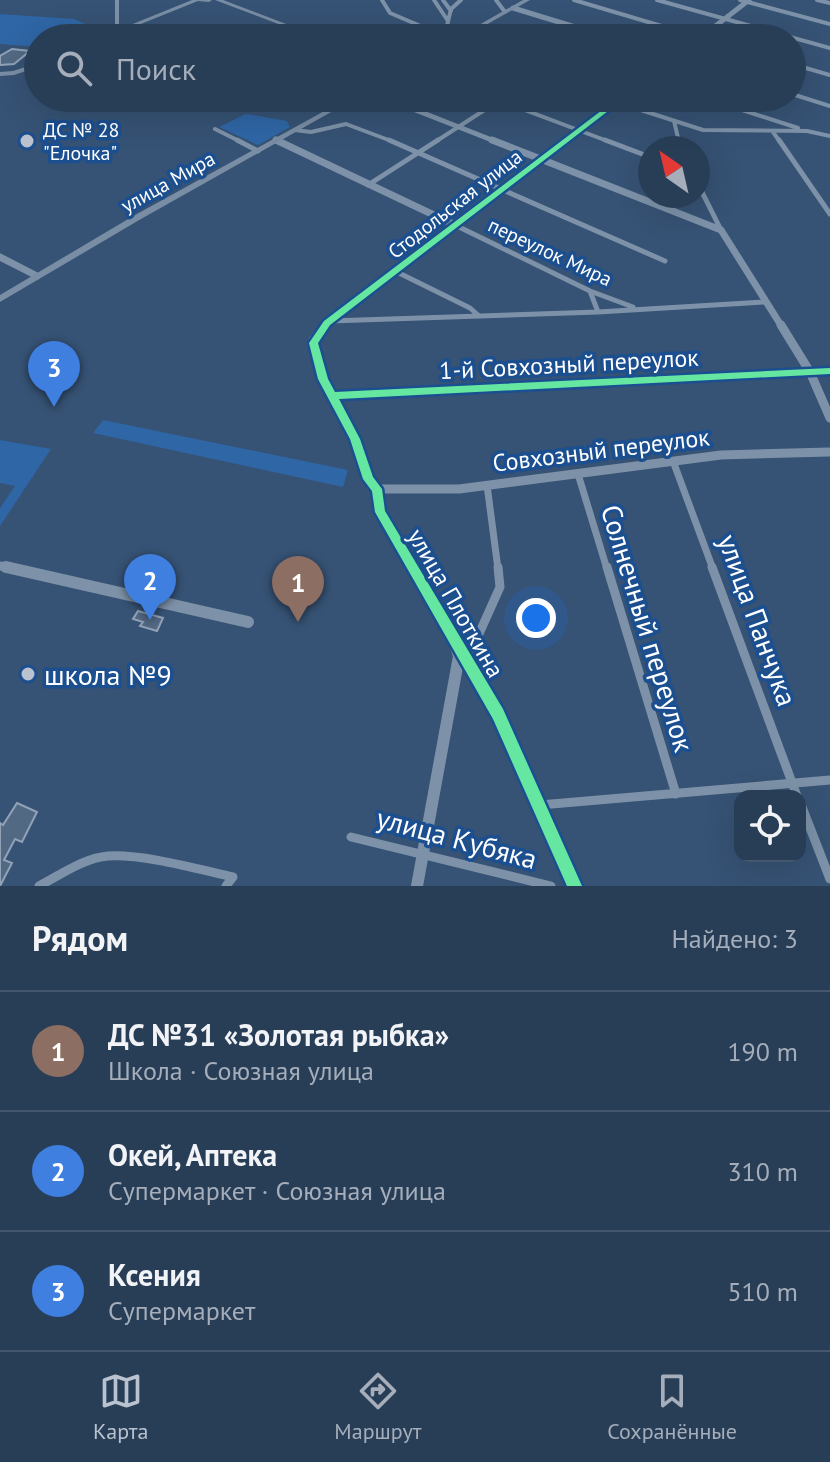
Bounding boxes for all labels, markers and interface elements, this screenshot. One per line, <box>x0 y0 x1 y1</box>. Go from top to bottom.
search box <box>24 24 806 112</box>
icon: search <box>52 46 96 90</box>
text: Поиск <box>116 49 196 88</box>
place label: ДС № 28 "Елочка" <box>43 117 119 166</box>
marker: ДС № 28 "Елочка" <box>18 132 36 150</box>
north arrow <box>638 136 710 208</box>
street label: Стодольская улица <box>383 144 527 264</box>
street label: улица Мира <box>116 145 220 219</box>
street label: переулок Мира <box>484 212 616 292</box>
pin: 3 <box>28 341 80 407</box>
street label: 1-й Совхозный переулок <box>439 342 700 386</box>
street label: Совхозный переулок <box>491 421 712 479</box>
street label: Солнечный переулок <box>593 500 703 757</box>
street label: улица Плоткина <box>401 523 511 683</box>
street label: улица Панчука <box>710 529 806 711</box>
pin: 2 <box>124 554 176 620</box>
pin: 1 <box>272 556 324 622</box>
your location <box>516 598 556 638</box>
place label: школа №9 <box>44 656 172 693</box>
marker: школа №9 <box>19 665 37 683</box>
map controls <box>734 790 806 862</box>
button: locate <box>734 790 806 862</box>
street label: улица Кубяка <box>373 799 541 877</box>
text: Рядом <box>32 916 128 960</box>
text: Найдено: 3 <box>671 922 798 955</box>
text: ДС №31 «Золотая рыбка» <box>108 1015 449 1054</box>
text: 1 <box>51 1035 65 1068</box>
text: 190 m <box>727 1035 798 1068</box>
text: Школа · Союзная улица <box>108 1054 374 1087</box>
text: Окей, Аптека <box>108 1135 277 1174</box>
text: 2 <box>51 1155 65 1188</box>
text: 310 m <box>727 1155 798 1188</box>
text: Супермаркет · Союзная улица <box>108 1174 446 1207</box>
text: Ксения <box>108 1255 201 1294</box>
text: 3 <box>51 1275 65 1308</box>
text: 510 m <box>727 1275 798 1308</box>
text: Супермаркет <box>108 1294 255 1327</box>
tab: Карта <box>93 1369 148 1445</box>
tab: Маршрут <box>334 1369 421 1445</box>
tab: Сохранённые <box>607 1369 737 1445</box>

